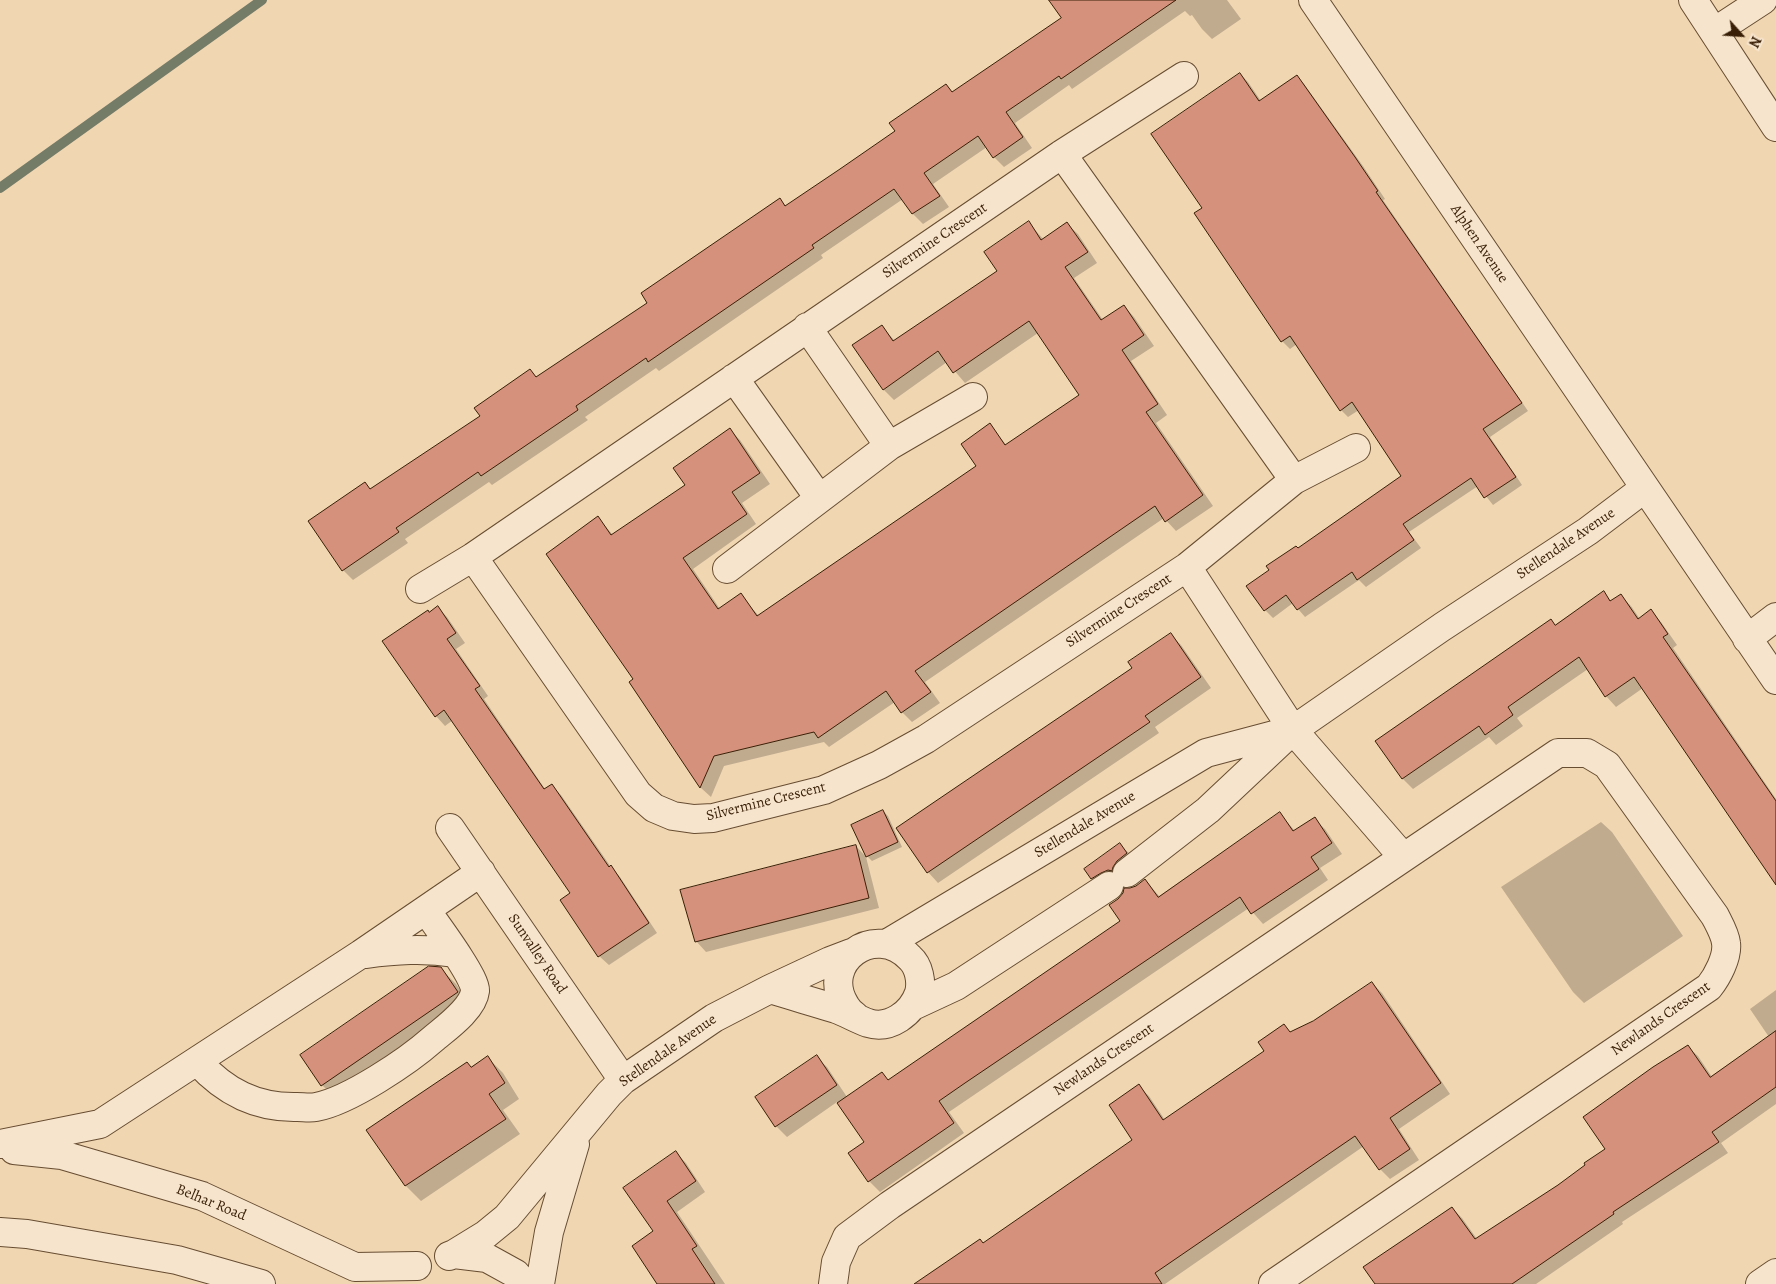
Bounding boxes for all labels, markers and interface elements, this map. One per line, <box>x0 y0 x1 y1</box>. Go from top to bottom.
north arrow <box>1716 10 1766 60</box>
text: N <box>1744 33 1766 51</box>
street label: Silvermine Crescent <box>879 199 991 283</box>
street label: Alphen Avenue <box>1446 201 1512 287</box>
street label: Stellendale Avenue <box>1513 504 1619 584</box>
street label: Silvermine Crescent <box>1063 570 1175 652</box>
street label: Silvermine Crescent <box>704 778 828 826</box>
street label: Stellendale Avenue <box>1031 788 1139 862</box>
street label: Sunvalley Road <box>504 911 570 997</box>
street label: Newlands Crescent <box>1608 978 1714 1060</box>
street label: Stellendale Avenue <box>616 1011 720 1091</box>
street label: Newlands Crescent <box>1050 1020 1158 1100</box>
street label: Belhar Road <box>173 1181 249 1225</box>

